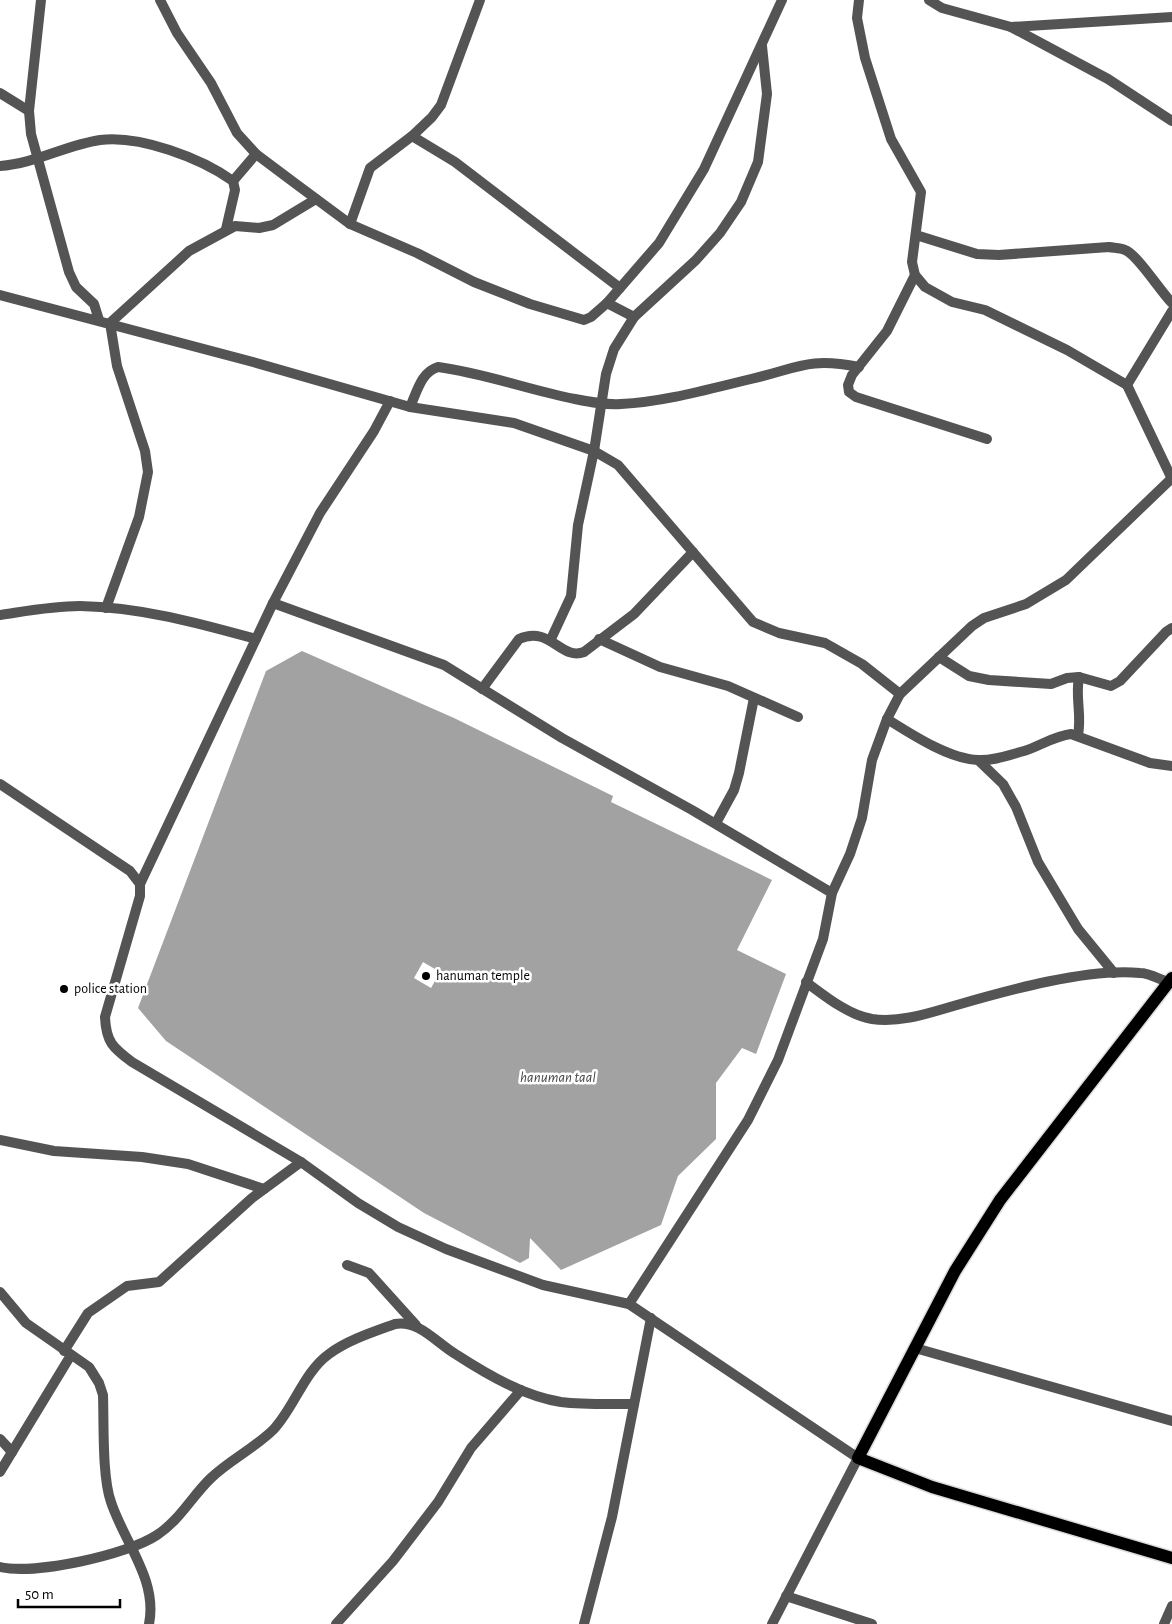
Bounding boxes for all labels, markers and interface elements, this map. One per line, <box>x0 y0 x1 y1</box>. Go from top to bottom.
place label: hanuman temple <box>436 969 530 983</box>
marker: hanuman temple <box>420 970 432 982</box>
place label: police station <box>74 982 147 996</box>
marker: police station <box>58 983 70 995</box>
water label: hanuman taal <box>520 1070 596 1085</box>
scale bar <box>18 1576 120 1608</box>
text: 50 m <box>25 1587 54 1602</box>

